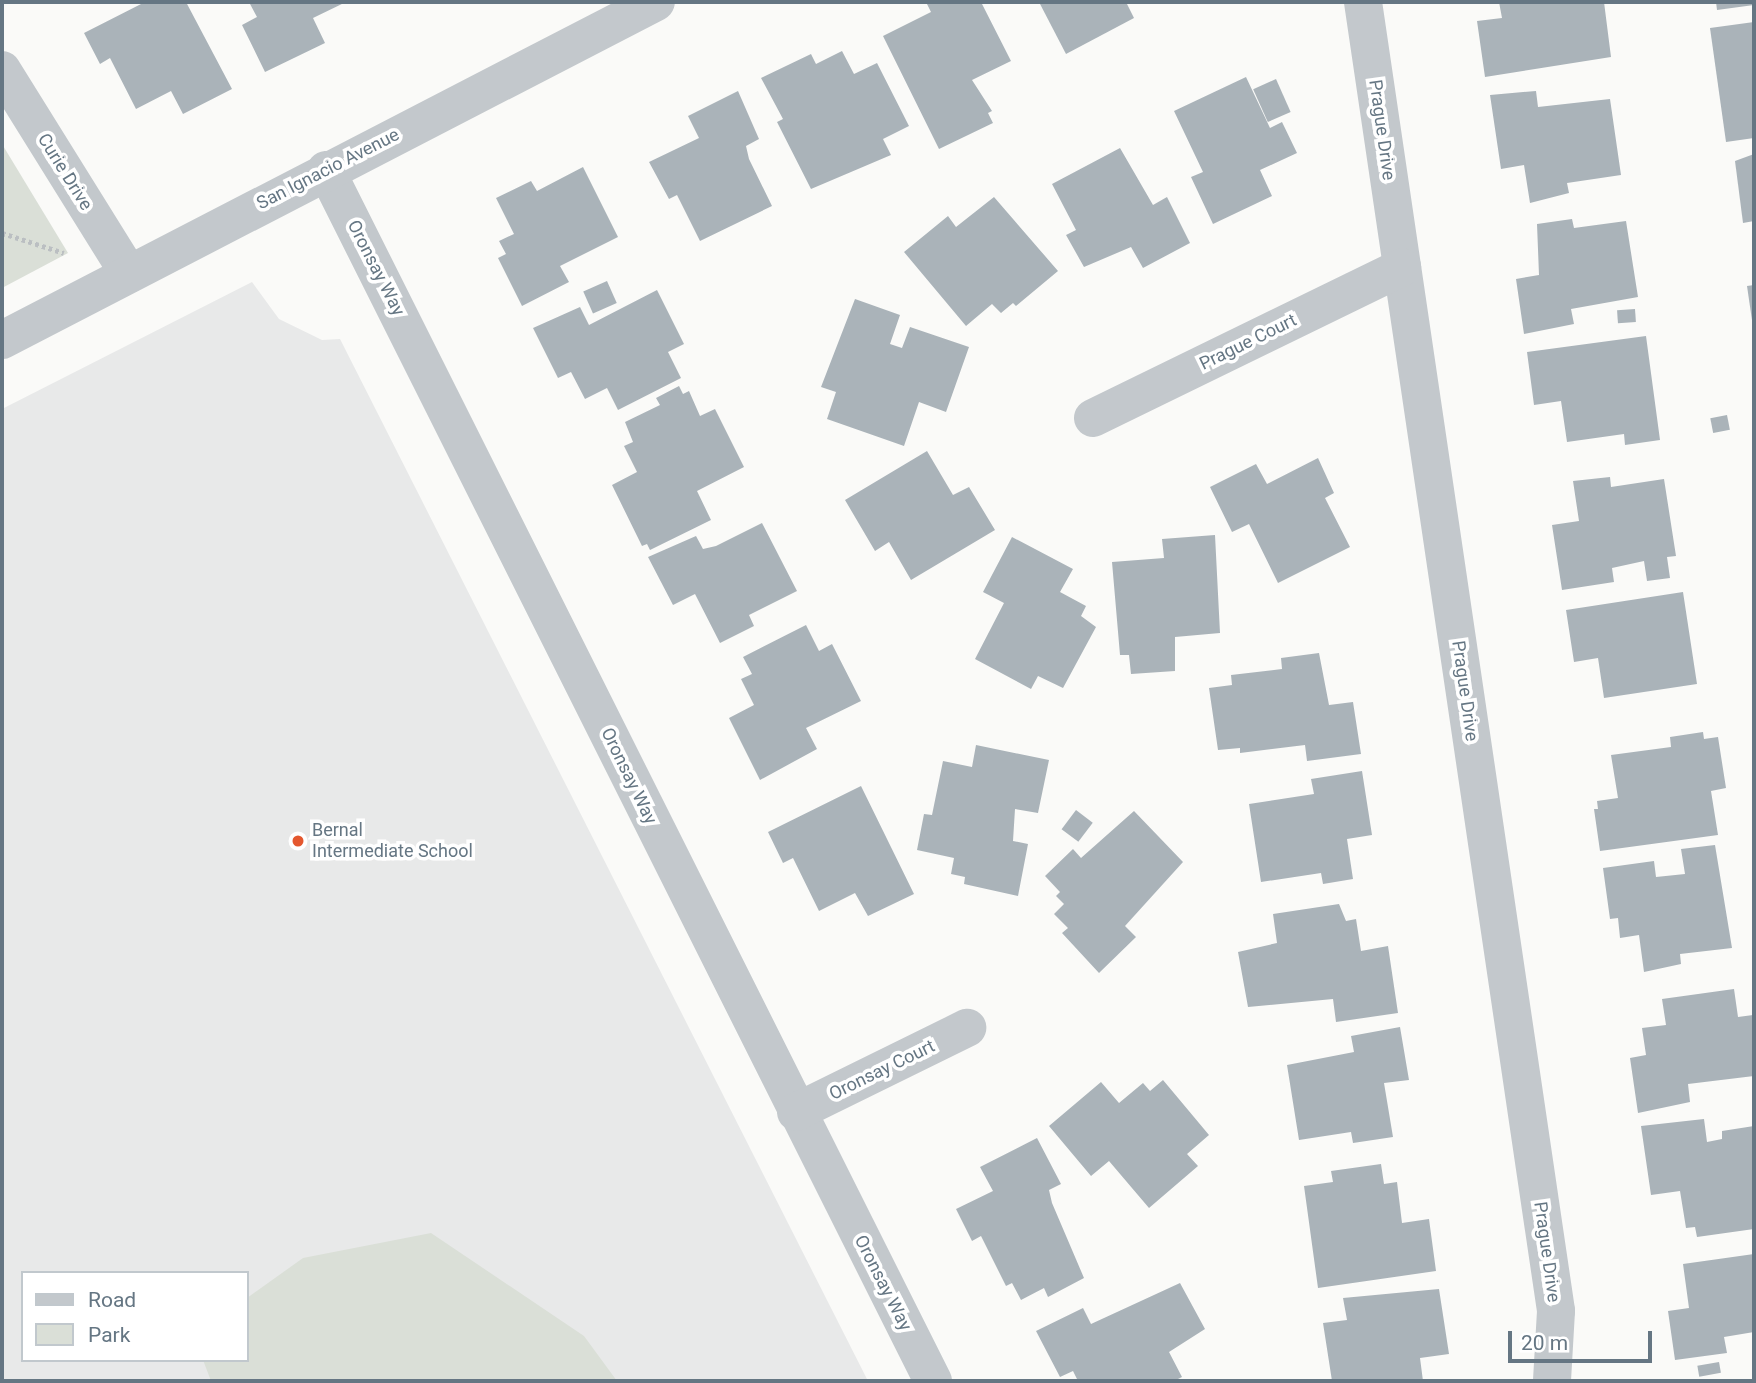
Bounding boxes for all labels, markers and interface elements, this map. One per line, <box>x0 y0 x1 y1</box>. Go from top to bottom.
street label: Prague Drive <box>1364 78 1400 182</box>
street label: San Ignacio Avenue <box>253 124 403 214</box>
street label: Curie Drive <box>33 130 97 214</box>
street label: Oronsay Way <box>343 217 409 319</box>
street label: Prague Court <box>1196 309 1300 375</box>
street label: Prague Drive <box>1447 639 1483 743</box>
street label: Oronsay Way <box>596 724 662 828</box>
place label: Bernal Intermediate School <box>312 820 473 862</box>
marker: Bernal Intermediate School <box>290 833 306 849</box>
street label: Oronsay Court <box>826 1035 938 1105</box>
street label: Prague Drive <box>1529 1200 1565 1304</box>
street label: Oronsay Way <box>850 1232 916 1334</box>
legend <box>21 1271 248 1362</box>
text: Road <box>88 1288 136 1312</box>
scale bar <box>1511 1316 1654 1360</box>
text: Park <box>88 1323 130 1347</box>
text: 20 m <box>1521 1331 1568 1355</box>

